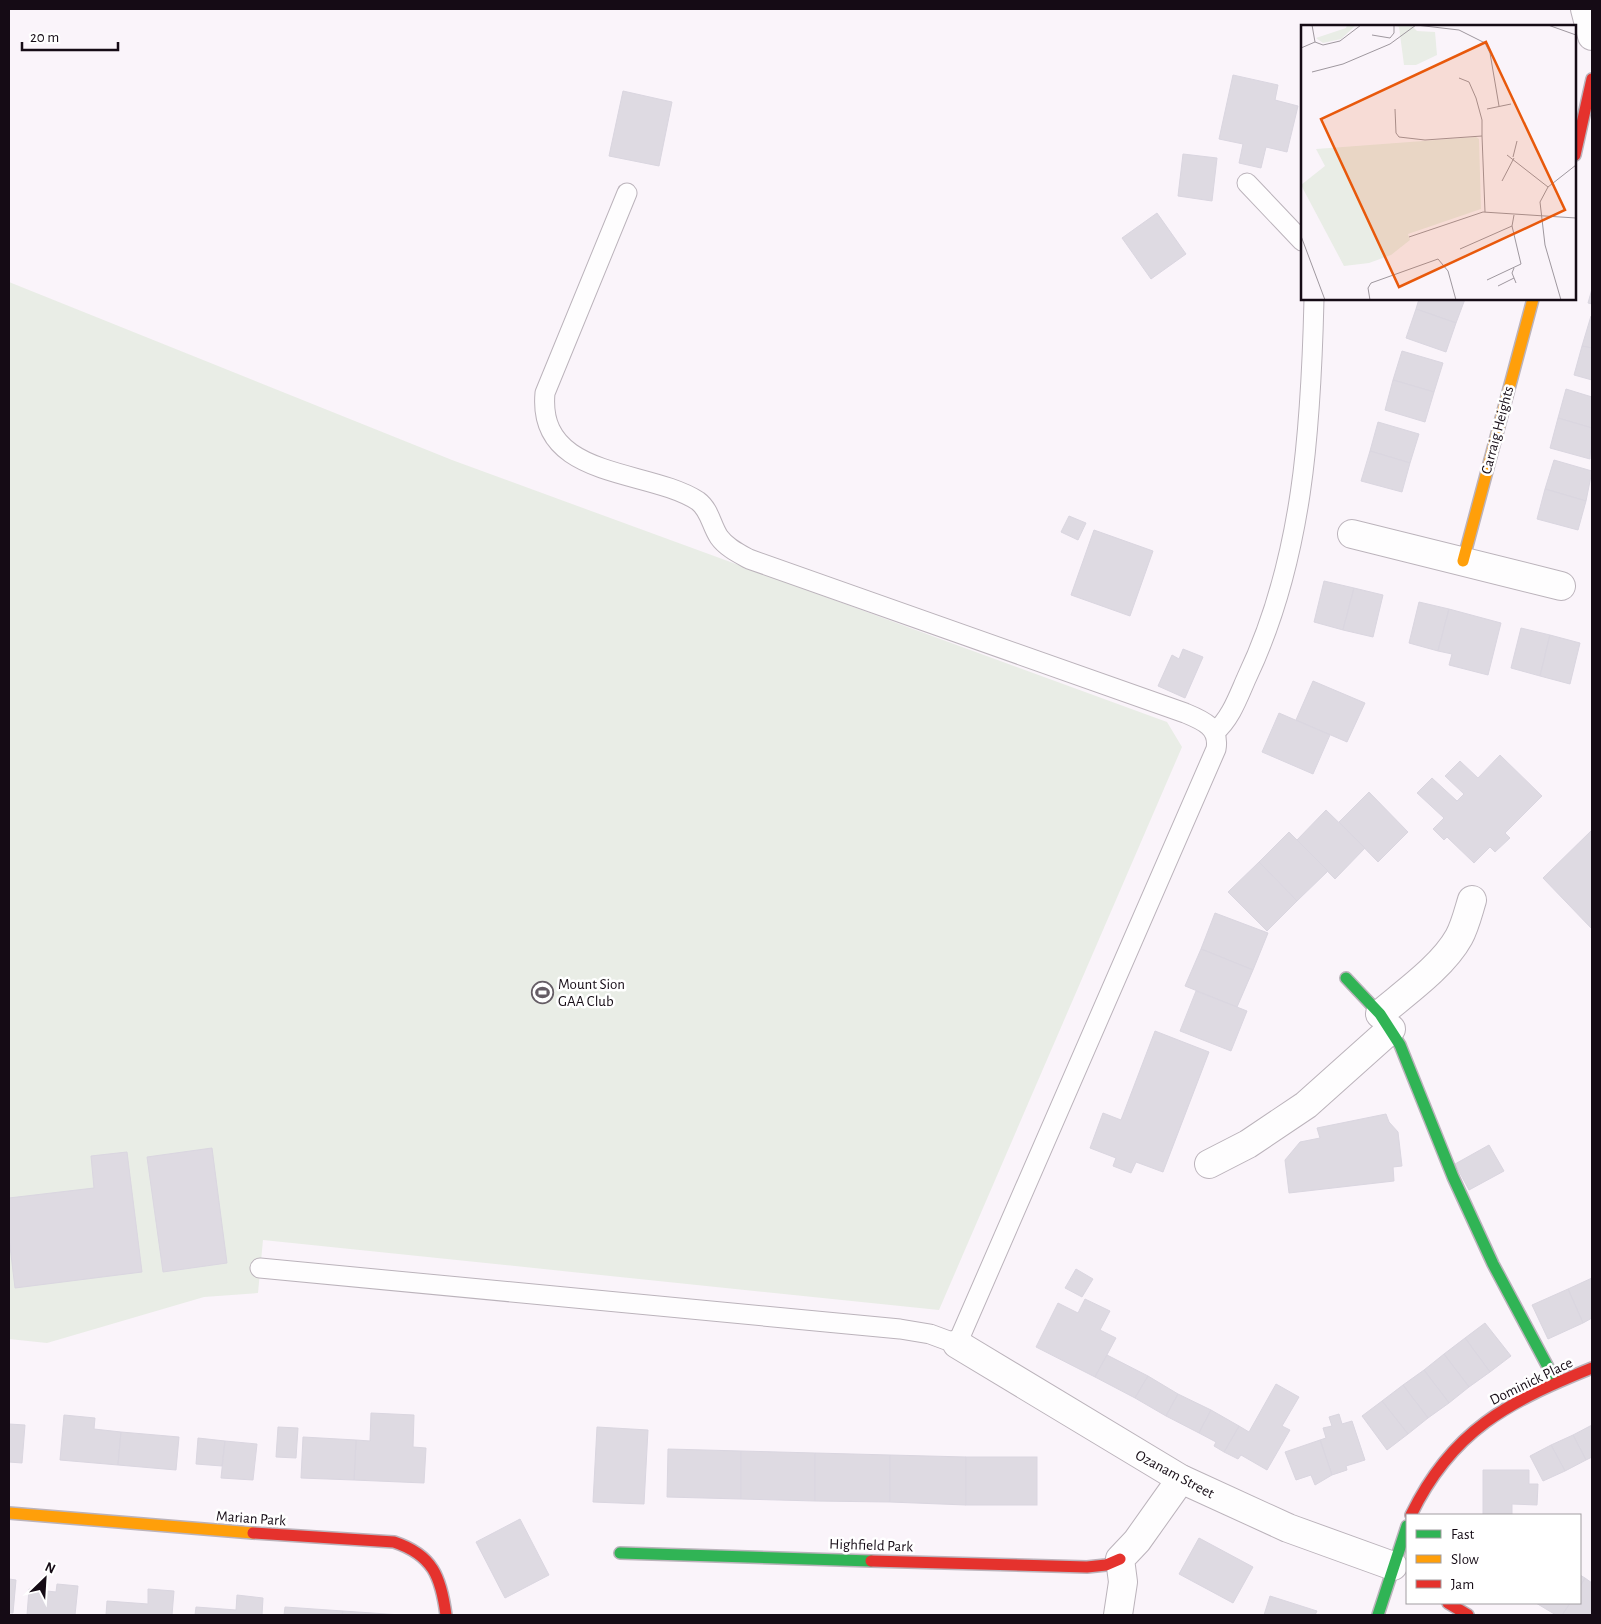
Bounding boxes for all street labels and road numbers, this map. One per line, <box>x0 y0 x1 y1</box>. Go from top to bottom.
street label: Carraig Heights <box>1479 385 1516 476</box>
street label: Dominick Place <box>1487 1355 1575 1408</box>
street label: Ozanam Street <box>1133 1447 1217 1502</box>
street label: Marian Park <box>216 1509 286 1528</box>
street label: Highfield Park <box>829 1537 913 1554</box>

